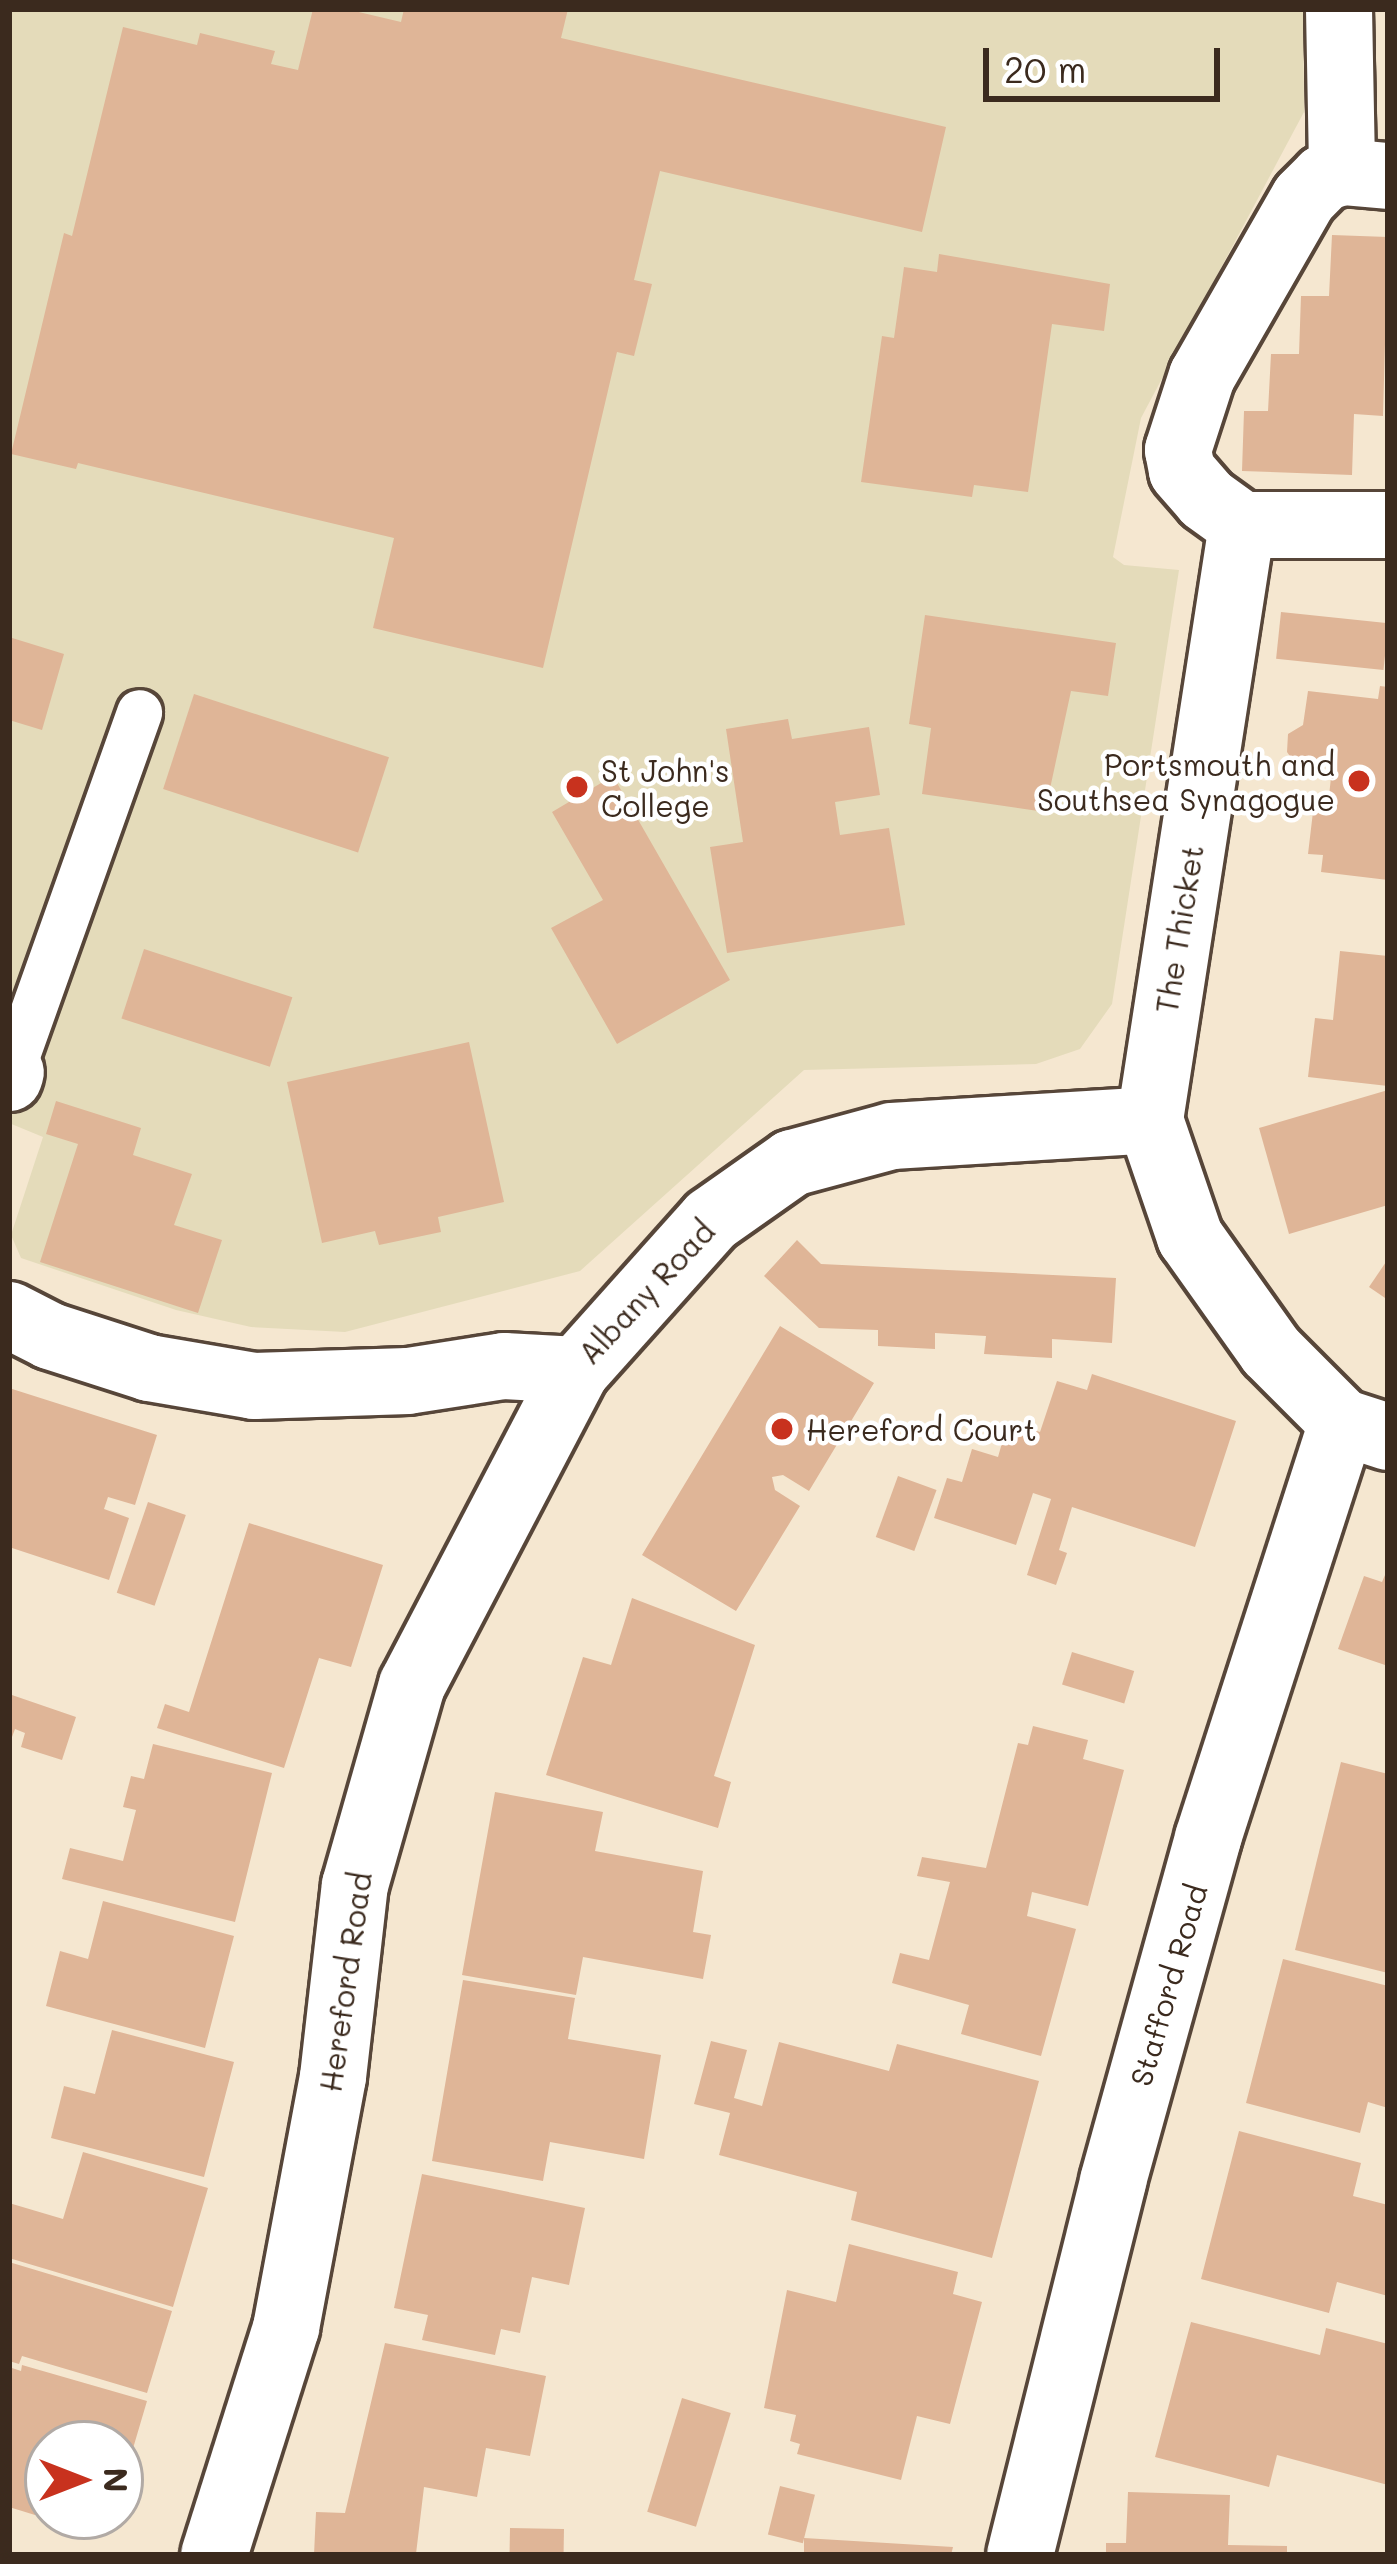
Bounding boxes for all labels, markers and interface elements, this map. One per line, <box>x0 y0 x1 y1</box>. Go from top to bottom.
scale bar <box>989 24 1226 98</box>
text: 20 m <box>1004 45 1086 92</box>
place label: Portsmouth and Southsea Synagogue <box>1037 746 1335 816</box>
place label: St John's College <box>601 752 730 822</box>
marker: Portsmouth and Southsea Synagogue <box>1346 768 1372 794</box>
marker: St John's College <box>564 774 590 800</box>
street label: The Thicket <box>1148 842 1210 1016</box>
street label: Albany Road <box>571 1213 721 1371</box>
place label: Hereford Court <box>806 1411 1037 1447</box>
marker: Hereford Court <box>769 1416 795 1442</box>
street label: Hereford Road <box>312 1870 378 2094</box>
street label: Stafford Road <box>1122 1880 1214 2090</box>
north arrow <box>24 2420 144 2540</box>
text: N <box>96 2467 139 2493</box>

